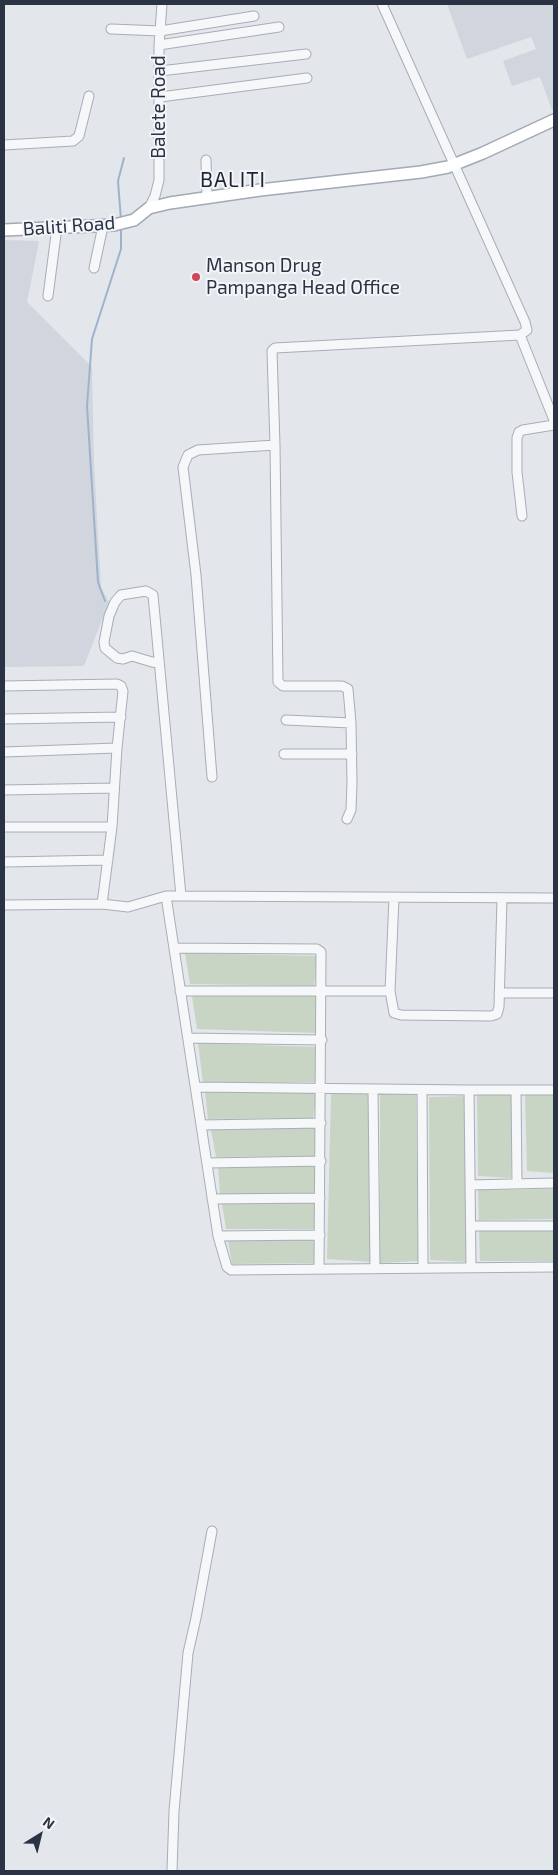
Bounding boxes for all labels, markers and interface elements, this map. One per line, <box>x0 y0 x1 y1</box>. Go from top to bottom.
street label: Balete Road <box>148 55 170 159</box>
district label: BALITI <box>199 167 267 193</box>
street label: Baliti Road <box>22 211 116 241</box>
place label: Manson Drug Pampanga Head Office <box>206 255 400 299</box>
marker: Manson Drug Pampanga Head Office <box>190 271 202 283</box>
north arrow <box>15 1810 65 1860</box>
text: N <box>40 1813 58 1832</box>

